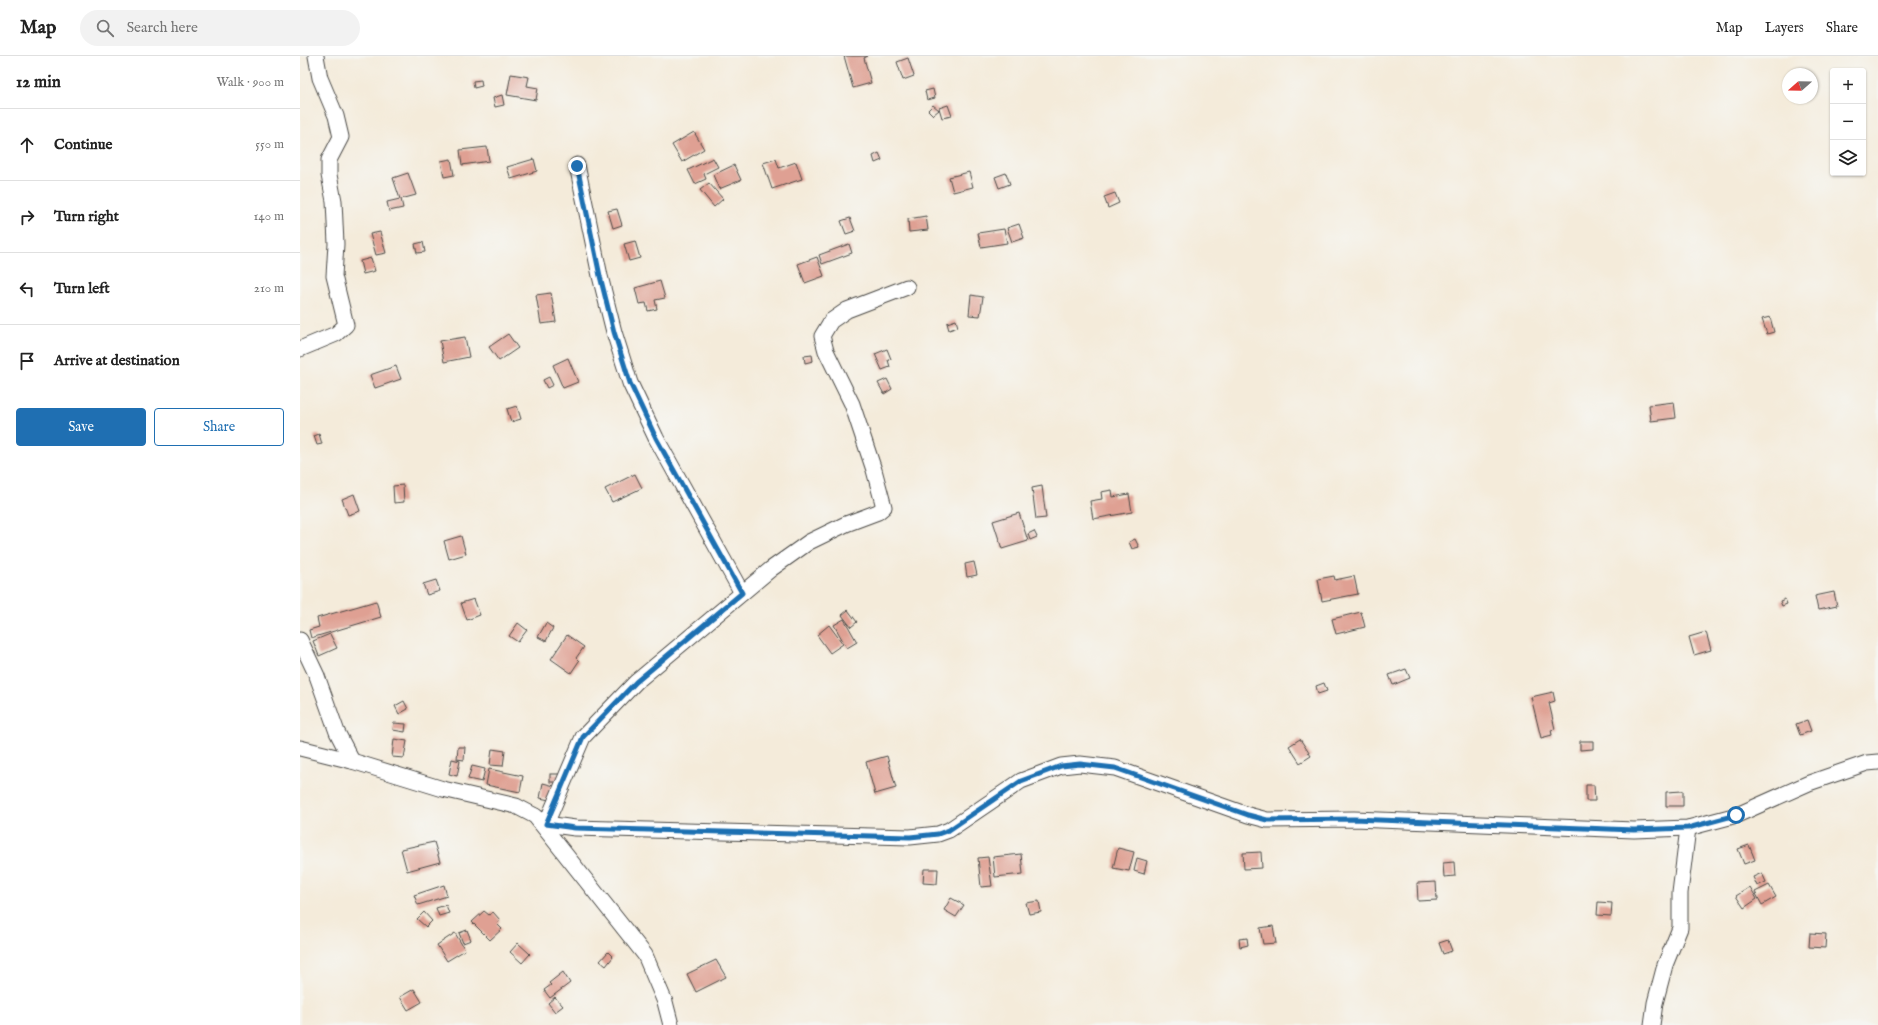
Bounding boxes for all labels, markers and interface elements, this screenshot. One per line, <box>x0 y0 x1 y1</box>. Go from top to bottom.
search box <box>80 10 360 46</box>
text: Map <box>20 16 56 40</box>
icon: search <box>94 17 116 39</box>
text: Search here <box>126 18 198 37</box>
text: Map <box>1716 19 1743 37</box>
text: Layers <box>1765 19 1804 37</box>
text: Share <box>1826 19 1858 37</box>
north arrow <box>1782 68 1818 104</box>
map controls <box>1830 68 1866 176</box>
button: + <box>1830 68 1866 104</box>
text: 12 min <box>16 72 61 93</box>
text: Walk · 900 m <box>216 74 284 91</box>
button: − <box>1830 104 1866 140</box>
icon: ahead <box>16 134 38 156</box>
text: Continue <box>54 135 112 154</box>
text: 550 m <box>255 136 284 153</box>
button: layers <box>1830 140 1866 176</box>
route end <box>568 157 586 175</box>
icon: right <box>16 206 38 228</box>
text: Turn right <box>54 207 119 226</box>
text: 140 m <box>254 208 284 225</box>
icon: left <box>16 278 38 300</box>
text: Turn left <box>54 279 110 298</box>
text: 210 m <box>254 280 284 297</box>
icon: arrive <box>16 350 38 372</box>
text: Arrive at destination <box>54 351 180 370</box>
button: Save <box>16 408 146 446</box>
button: Share <box>154 408 284 446</box>
route start <box>1727 806 1745 824</box>

